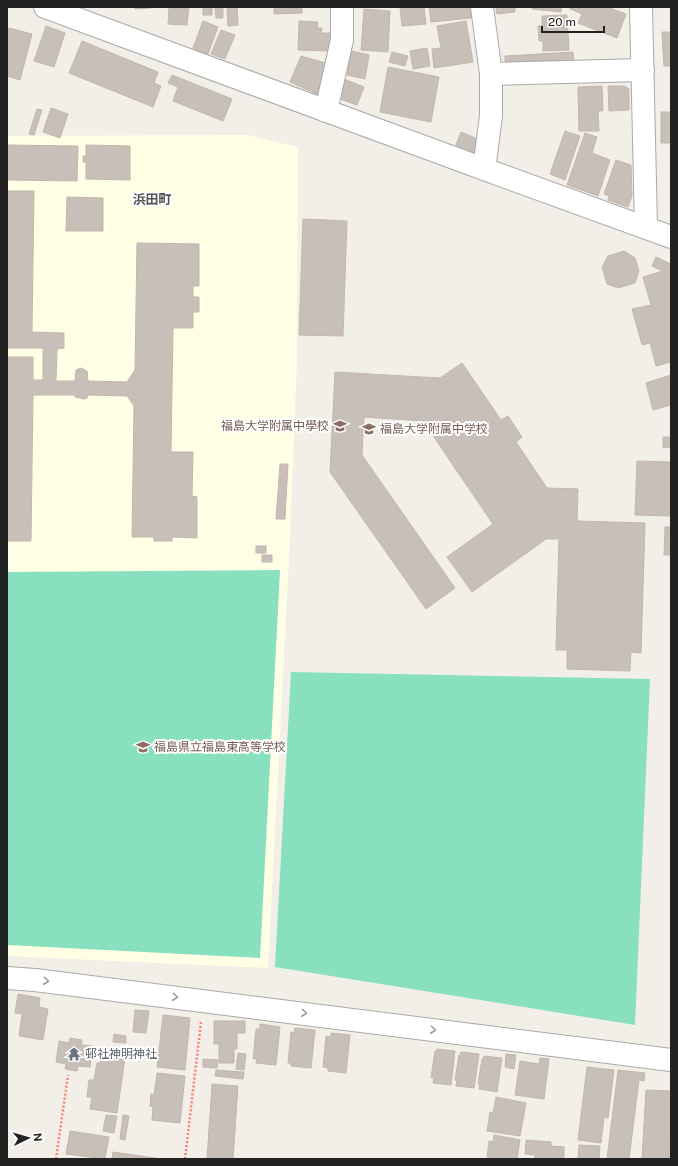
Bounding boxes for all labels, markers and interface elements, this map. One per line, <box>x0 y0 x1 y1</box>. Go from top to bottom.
scale bar <box>542 8 604 34</box>
text: 20 m <box>548 15 576 29</box>
district label: 浜田町 <box>132 192 172 207</box>
school or university icon: 福島大学附属中學校 <box>332 418 348 434</box>
place label: 福島大学附属中學校 <box>221 419 329 433</box>
school or university icon: 福島大学附属中学校 <box>361 421 377 437</box>
place label: 福島大学附属中学校 <box>380 422 488 436</box>
school or university icon: 福島県立福島東高等学校 <box>135 739 151 755</box>
place label: 福島県立福島東高等学校 <box>154 740 286 754</box>
one-way arrow <box>43 976 49 985</box>
one-way arrow <box>172 992 178 1001</box>
one-way arrow <box>301 1009 307 1018</box>
one-way arrow <box>430 1025 436 1034</box>
temple icon: 邨社神明神社 <box>66 1046 82 1062</box>
place label: 邨社神明神社 <box>85 1047 157 1061</box>
north arrow <box>8 1118 48 1158</box>
text: N <box>32 1132 44 1142</box>

